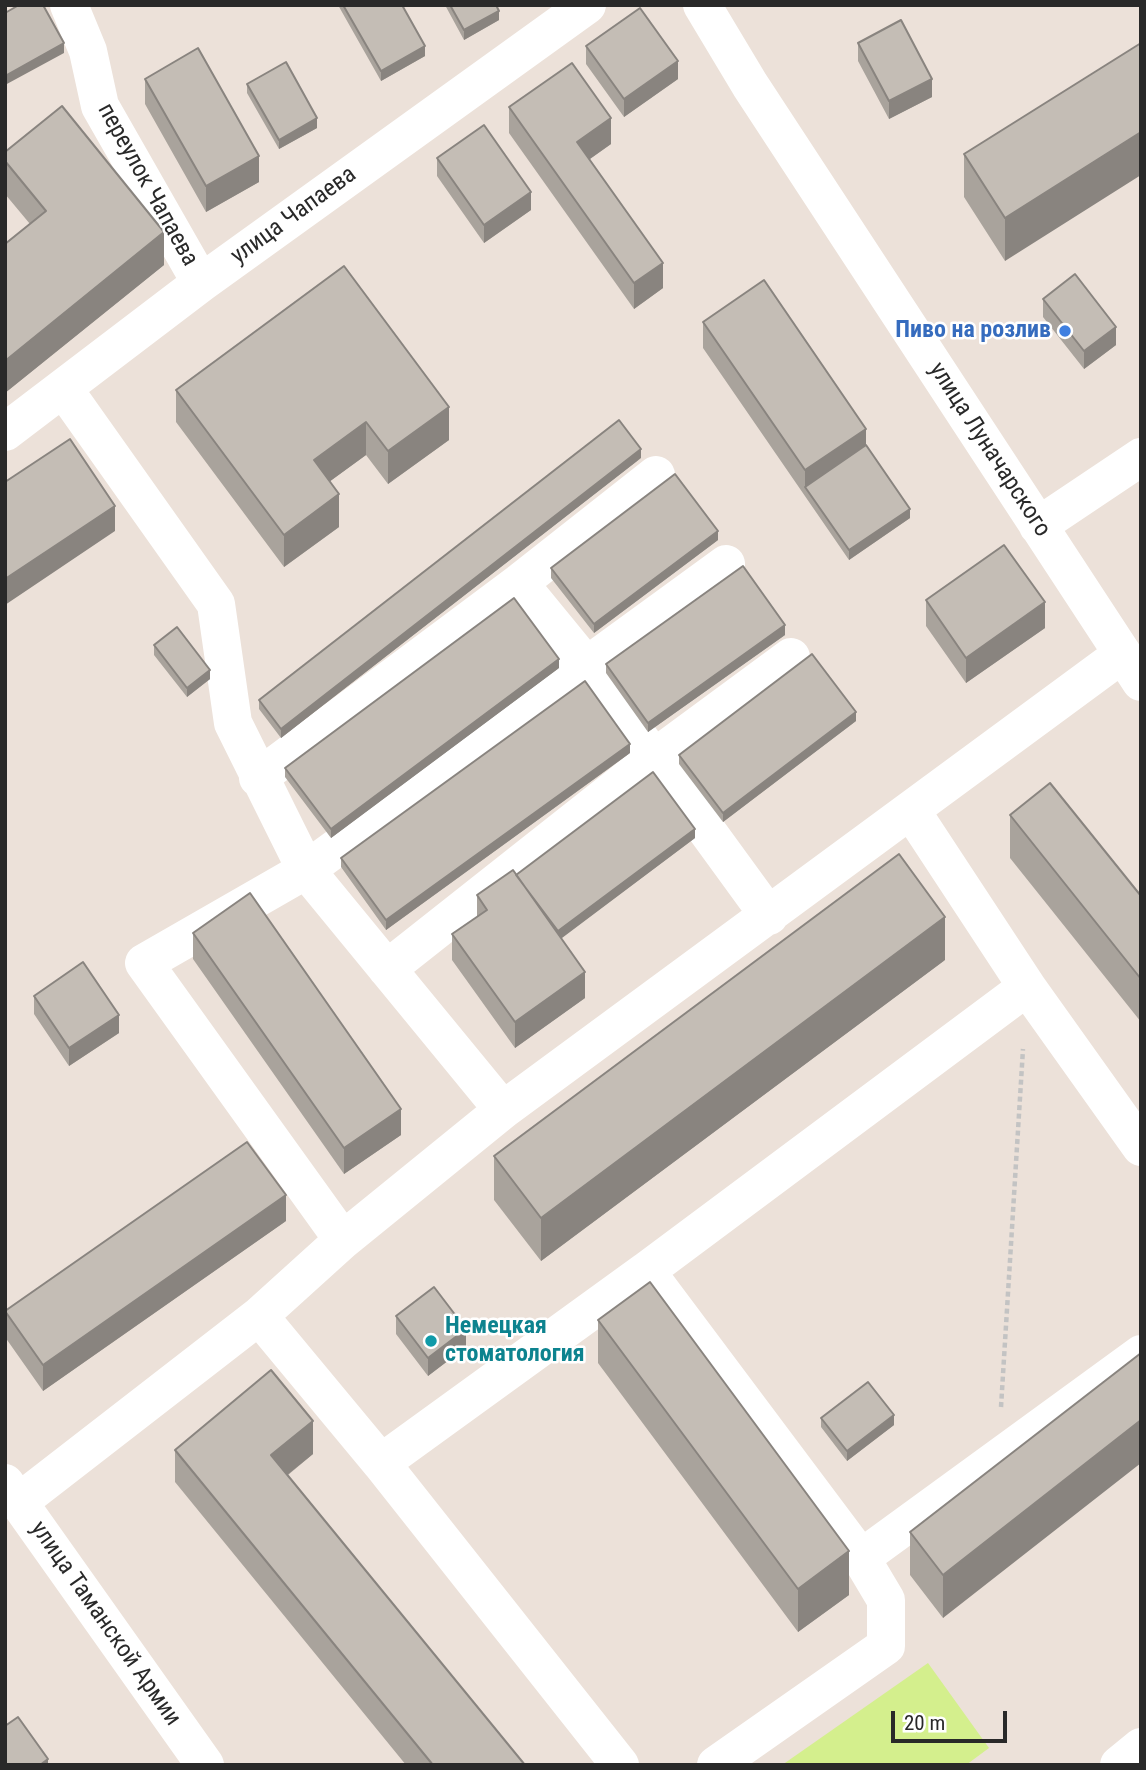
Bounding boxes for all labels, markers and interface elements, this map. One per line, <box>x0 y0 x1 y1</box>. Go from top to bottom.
street label: переулок Чапаева <box>90 99 204 271</box>
street label: улица Чапаева <box>226 161 362 271</box>
place label: Пиво на розлив <box>895 317 1051 345</box>
marker: Пиво на розлив <box>1057 323 1073 339</box>
street label: улица Луначарского <box>922 357 1056 543</box>
place label: Немецкая стоматология <box>445 1313 585 1369</box>
marker: Немецкая стоматология <box>423 1333 439 1349</box>
street label: улица Таманской Армии <box>23 1516 187 1732</box>
scale bar <box>894 1696 1010 1740</box>
text: 20 m <box>904 1711 945 1735</box>

